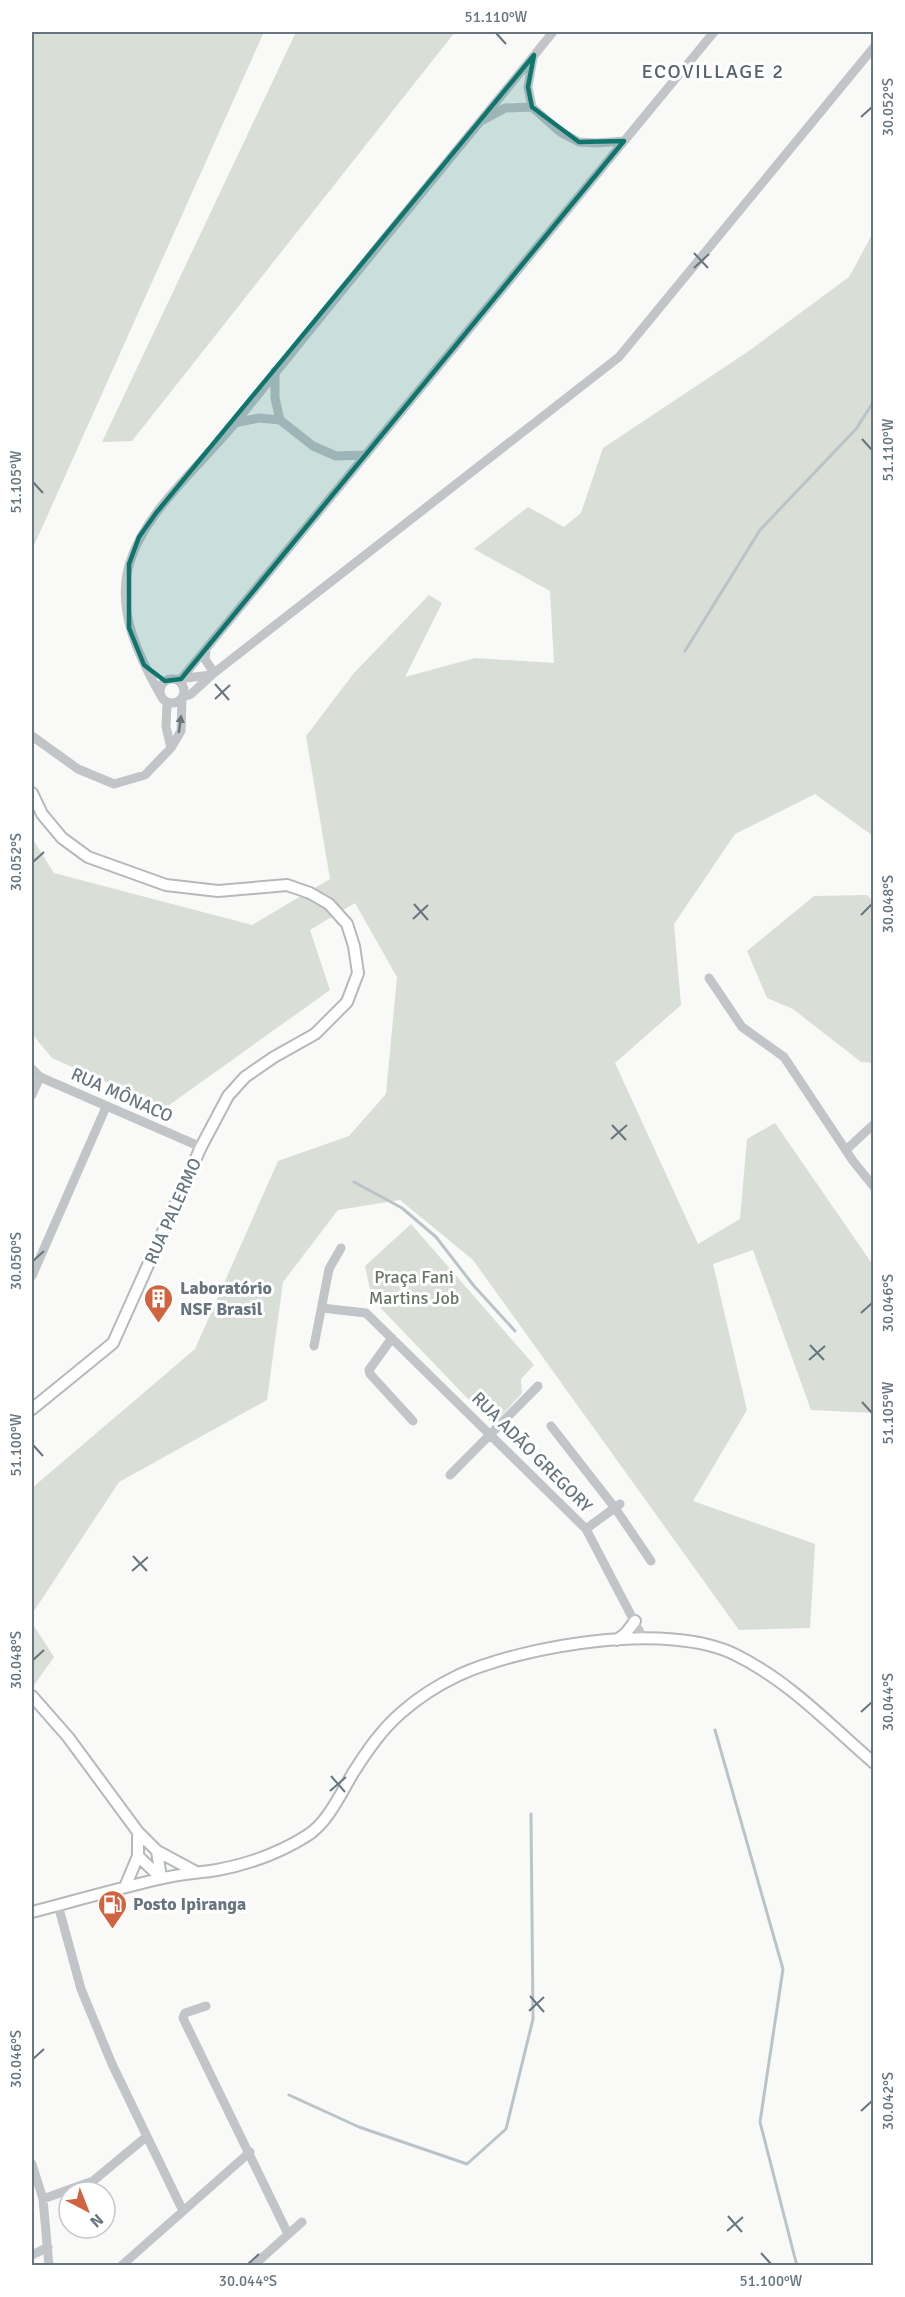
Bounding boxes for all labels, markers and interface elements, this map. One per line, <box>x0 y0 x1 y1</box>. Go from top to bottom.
text: 51.110°W <box>465 8 528 26</box>
district label: ECOVILLAGE 2 <box>641 59 785 84</box>
text: 30.052°S <box>879 78 897 136</box>
text: 51.110°W <box>879 418 897 481</box>
text: 51.105°W <box>7 450 25 513</box>
one-way arrow <box>176 715 185 734</box>
text: 30.052°S <box>7 833 25 891</box>
text: 30.048°S <box>879 875 897 933</box>
street label: RUA MÔNACO <box>68 1063 176 1127</box>
street label: RUA PALERMO <box>140 1154 206 1268</box>
text: 30.050°S <box>7 1232 25 1290</box>
park label: Praça Fani Martins Job <box>369 1266 459 1309</box>
text: 30.046°S <box>879 1274 897 1332</box>
place label: Laboratório NSF Brasil <box>180 1277 272 1320</box>
building icon: Laboratório NSF Brasil <box>143 1282 175 1324</box>
text: 51.105°W <box>879 1381 897 1444</box>
street label: RUA ADÃO GREGORY <box>467 1387 597 1517</box>
text: 51.100°W <box>7 1413 25 1476</box>
text: 30.048°S <box>7 1631 25 1689</box>
text: 30.044°S <box>879 1673 897 1731</box>
fuel station icon: Posto Ipiranga <box>96 1888 128 1930</box>
place label: Posto Ipiranga <box>133 1893 246 1915</box>
text: 30.046°S <box>7 2030 25 2088</box>
text: 30.042°S <box>879 2072 897 2130</box>
north arrow <box>57 2180 117 2240</box>
text: N <box>86 2209 107 2232</box>
text: 30.044°S <box>219 2272 277 2290</box>
text: 51.100°W <box>740 2272 803 2290</box>

